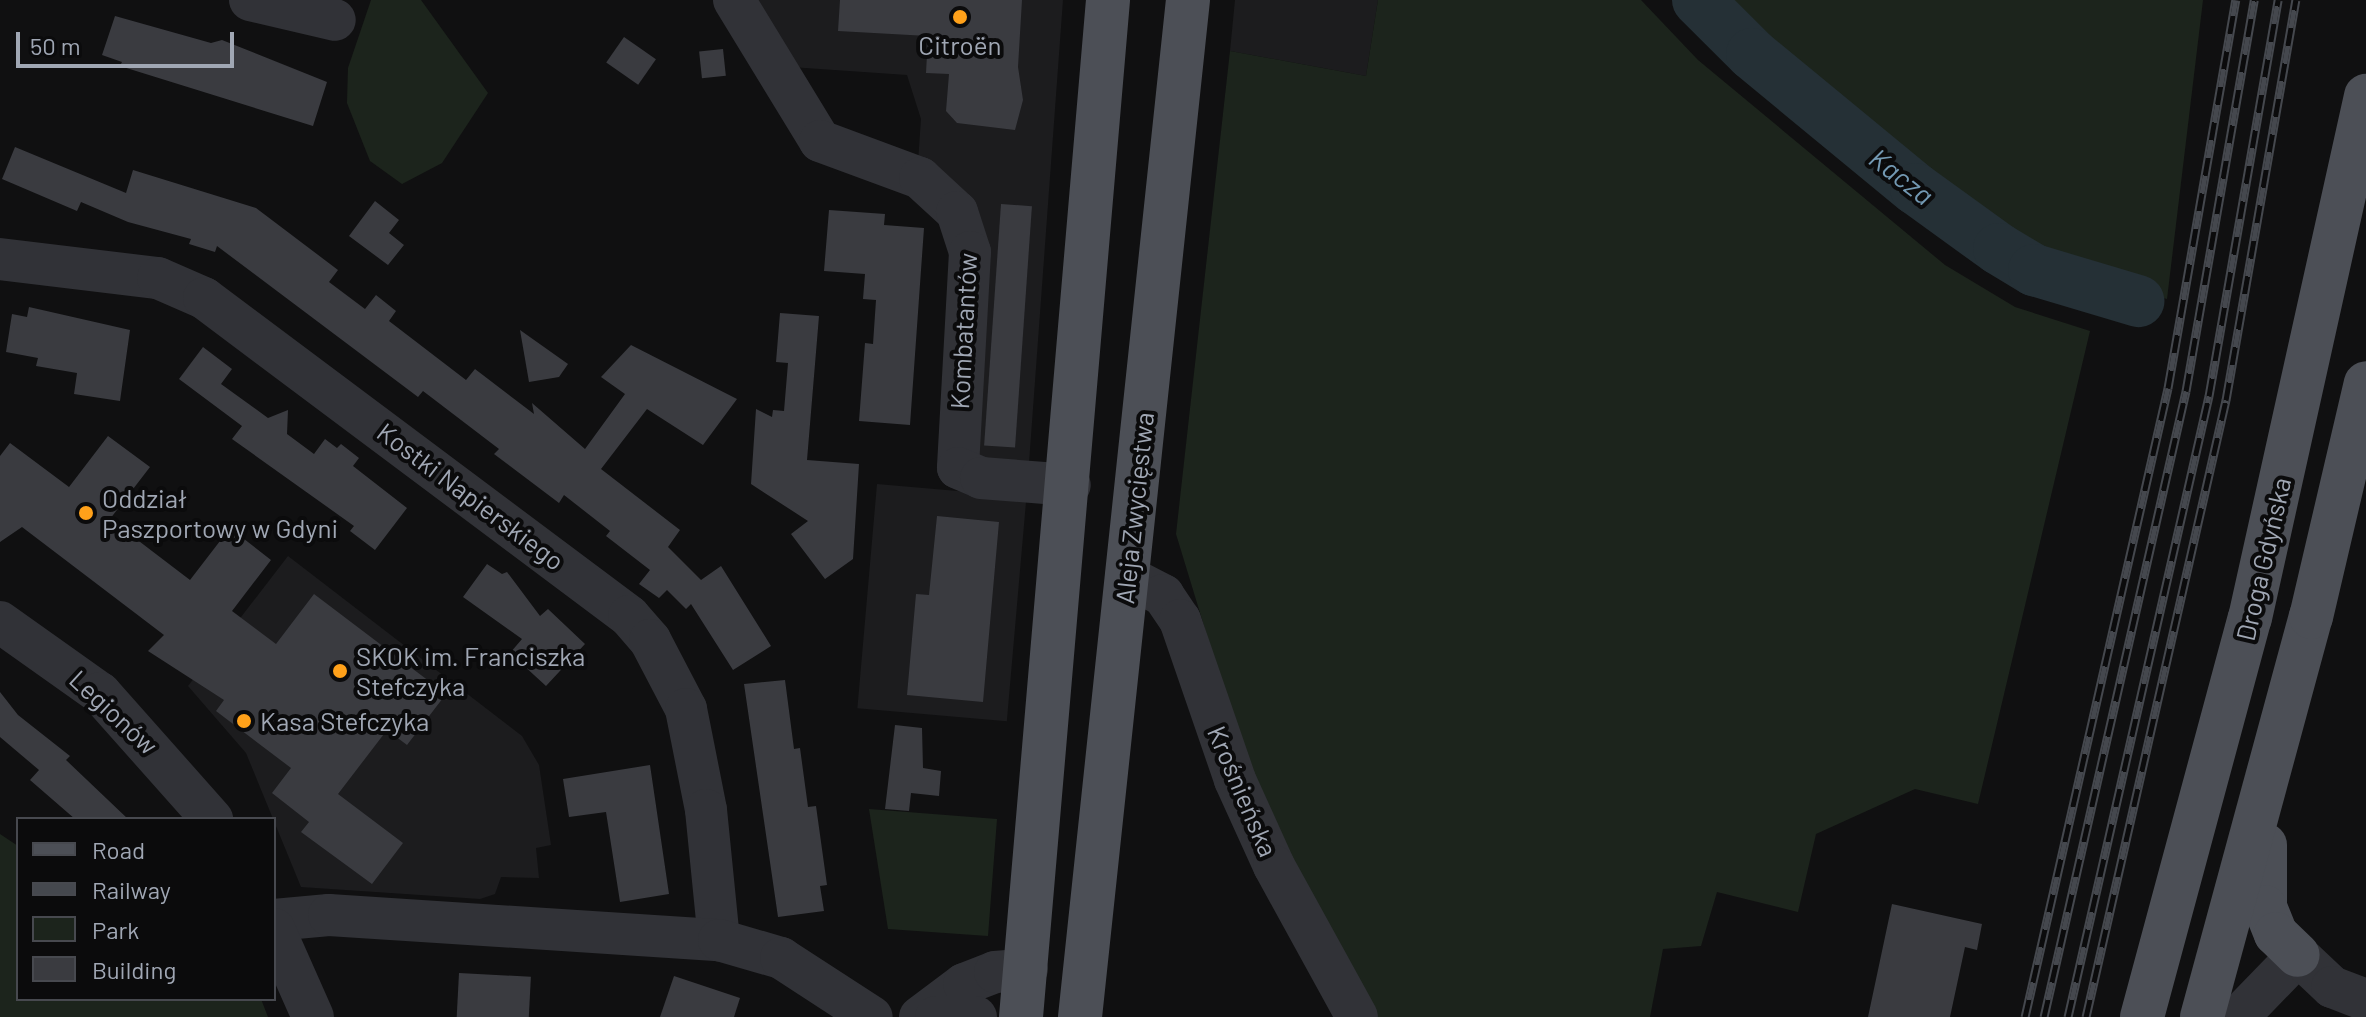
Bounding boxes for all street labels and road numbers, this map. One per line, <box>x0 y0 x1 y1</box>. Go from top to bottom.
street label: Kombatantów <box>943 252 983 410</box>
street label: Aleja Zwycięstwa <box>1108 411 1160 605</box>
street label: Kostki Napierskiego <box>372 416 570 576</box>
street label: Droga Gdyńska <box>2229 474 2297 644</box>
street label: Legionów <box>63 663 165 761</box>
street label: Krośnieńska <box>1201 721 1285 861</box>

